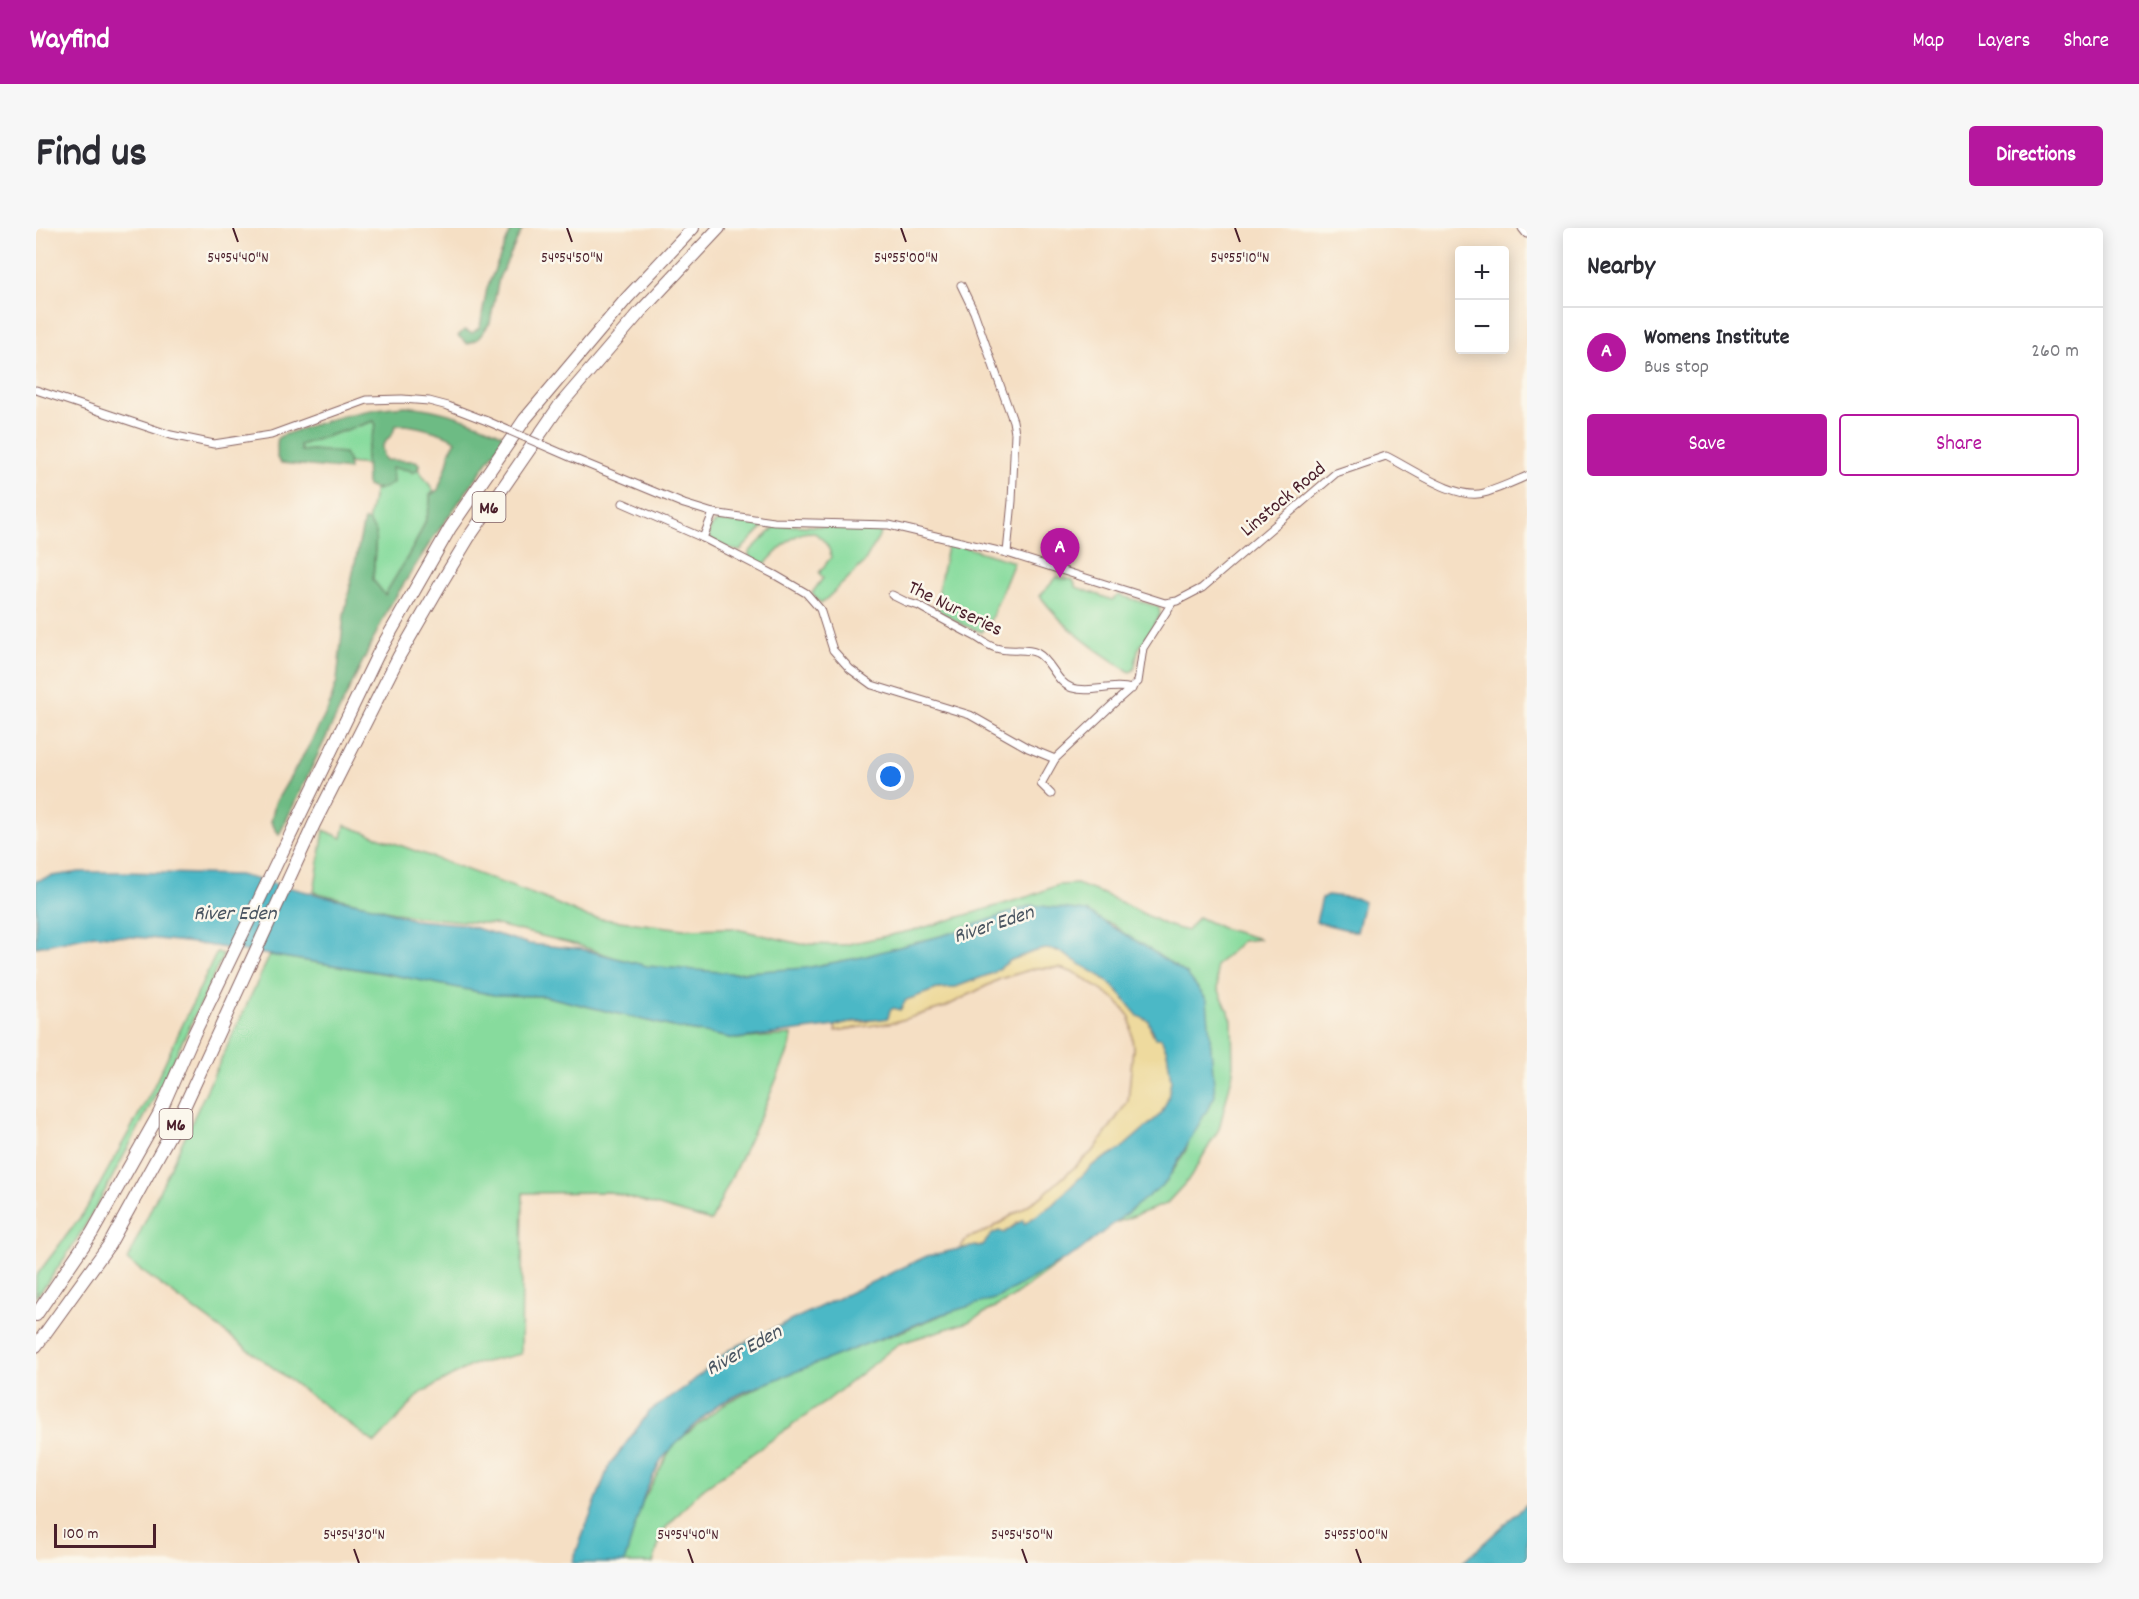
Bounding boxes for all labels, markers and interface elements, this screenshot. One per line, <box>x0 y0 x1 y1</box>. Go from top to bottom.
text: Wayfind <box>30 22 110 62</box>
text: Map <box>1913 27 1944 57</box>
text: Layers <box>1977 27 2030 57</box>
text: Share <box>2063 27 2109 57</box>
text: Find us <box>36 126 147 186</box>
button: Directions <box>1969 126 2103 186</box>
map controls <box>1455 246 1509 354</box>
button: + <box>1455 246 1509 300</box>
text: 54°54'40"N <box>207 248 269 270</box>
text: 54°54'50"N <box>541 248 603 270</box>
text: 54°55'00"N <box>874 248 938 270</box>
text: 54°55'10"N <box>1210 248 1270 270</box>
text: Nearby <box>1587 249 1655 286</box>
button: − <box>1455 300 1509 354</box>
text: Womens Institute <box>1644 323 1789 354</box>
text: A <box>1601 338 1612 366</box>
text: 260 m <box>2031 338 2079 366</box>
text: Bus stop <box>1644 354 1709 382</box>
button: Save <box>1587 414 1827 476</box>
button: Share <box>1839 414 2079 476</box>
street label: Linstock Road <box>1235 456 1333 544</box>
road number: M6 <box>472 492 506 522</box>
pin: A <box>1040 528 1080 578</box>
street label: The Nurseries <box>903 575 1007 645</box>
your location <box>876 762 905 791</box>
water label: River Eden <box>950 898 1039 953</box>
water label: River Eden <box>194 900 278 930</box>
road number: M6 <box>160 1109 192 1139</box>
water label: River Eden <box>701 1318 789 1385</box>
scale bar <box>54 1521 156 1548</box>
text: 100 m <box>63 1523 99 1546</box>
text: 54°54'30"N <box>323 1525 385 1547</box>
text: 54°54'40"N <box>657 1525 719 1547</box>
text: 54°54'50"N <box>991 1525 1053 1547</box>
text: 54°55'00"N <box>1324 1525 1388 1547</box>

